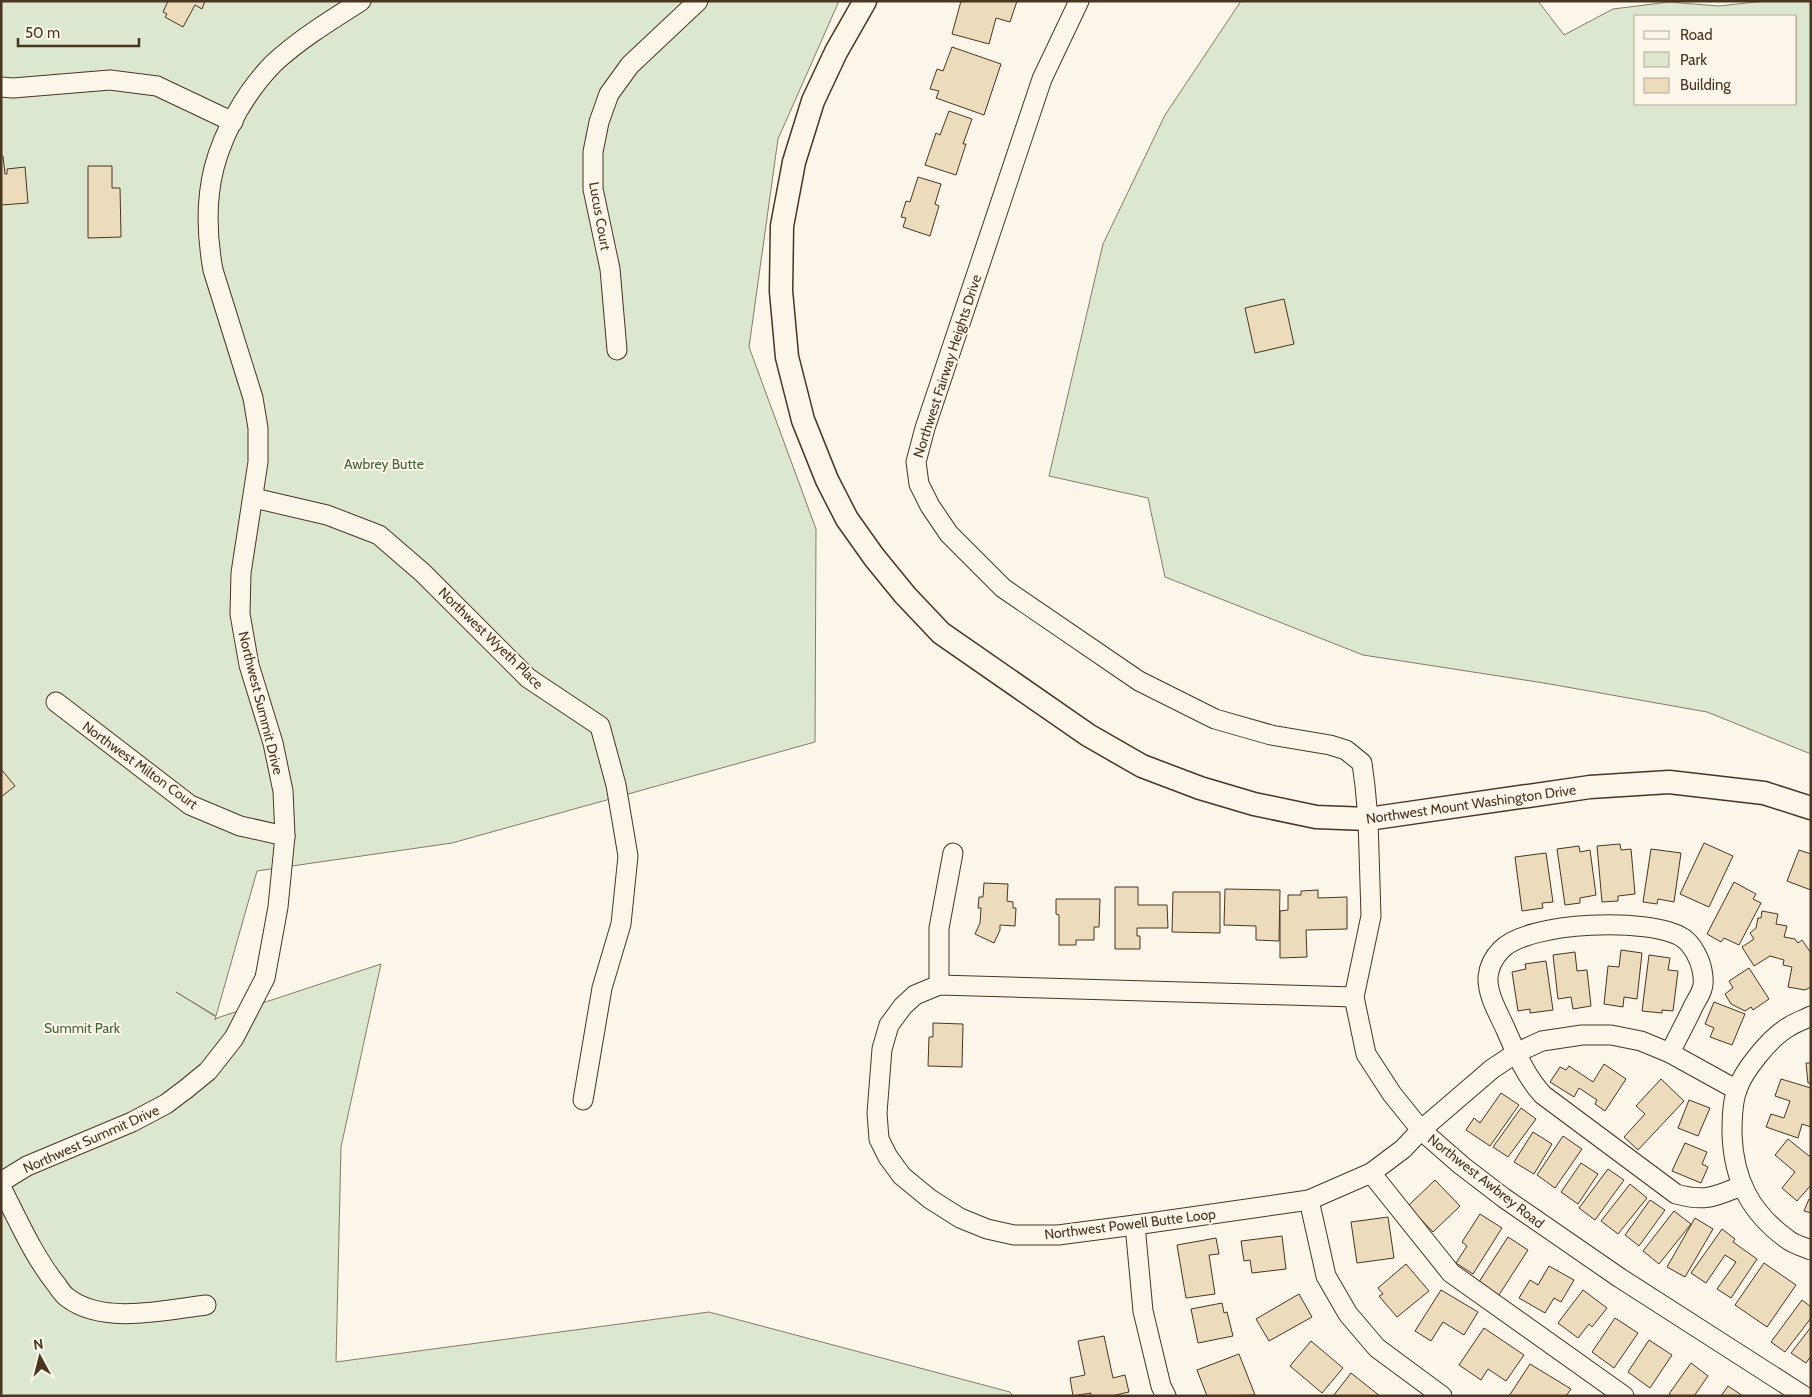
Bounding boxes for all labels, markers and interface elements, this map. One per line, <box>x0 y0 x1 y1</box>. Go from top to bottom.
scale bar <box>18 15 139 47</box>
legend <box>1634 15 1797 105</box>
text: 50 m <box>25 24 60 42</box>
text: Road <box>1680 26 1713 44</box>
text: Park <box>1680 51 1707 69</box>
text: Building <box>1680 76 1731 94</box>
street label: Lucus Court <box>585 180 615 252</box>
street label: Northwest Fairway Heights Drive <box>909 272 985 460</box>
park label: Awbrey Butte <box>344 455 424 473</box>
street label: Northwest Wyeth Place <box>435 583 547 693</box>
street label: Northwest Summit Drive <box>234 629 288 777</box>
street label: Northwest Milton Court <box>79 717 201 813</box>
street label: Northwest Mount Washington Drive <box>1365 780 1577 828</box>
park label: Summit Park <box>44 1019 121 1037</box>
street label: Northwest Summit Drive <box>20 1101 162 1177</box>
street label: Northwest Awbrey Road <box>1424 1130 1548 1232</box>
street label: Northwest Powell Butte Loop <box>1043 1205 1217 1243</box>
north arrow <box>15 1332 65 1382</box>
text: N <box>32 1335 44 1354</box>

